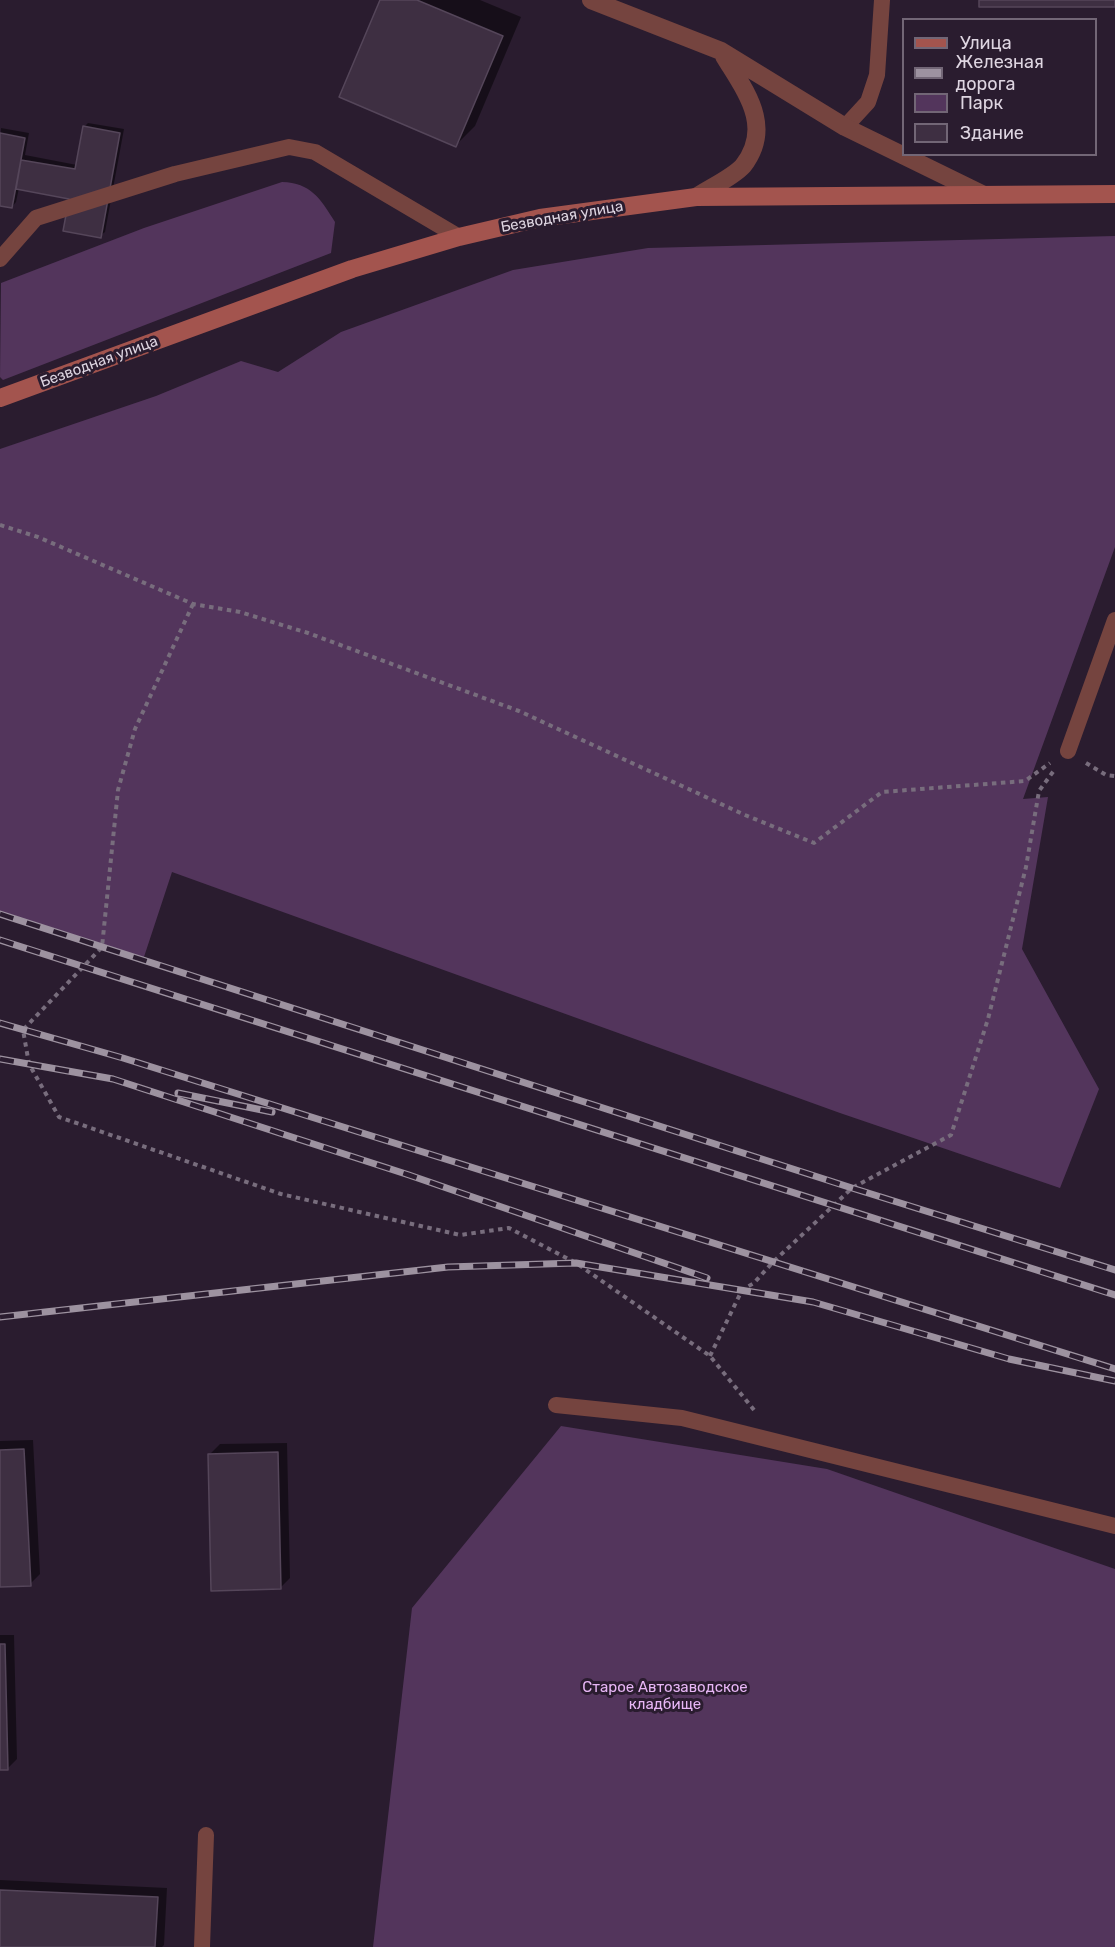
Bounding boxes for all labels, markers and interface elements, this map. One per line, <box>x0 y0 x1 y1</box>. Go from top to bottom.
legend <box>902 18 1097 156</box>
text: Улица <box>960 32 1012 54</box>
text: Железная дорога <box>955 51 1044 95</box>
text: Парк <box>960 92 1003 114</box>
text: Здание <box>960 122 1024 144</box>
street label: Безводная улица <box>499 197 625 237</box>
street label: Безводная улица <box>38 332 160 392</box>
park label: Старое Автозаводское кладбище <box>582 1679 748 1714</box>

